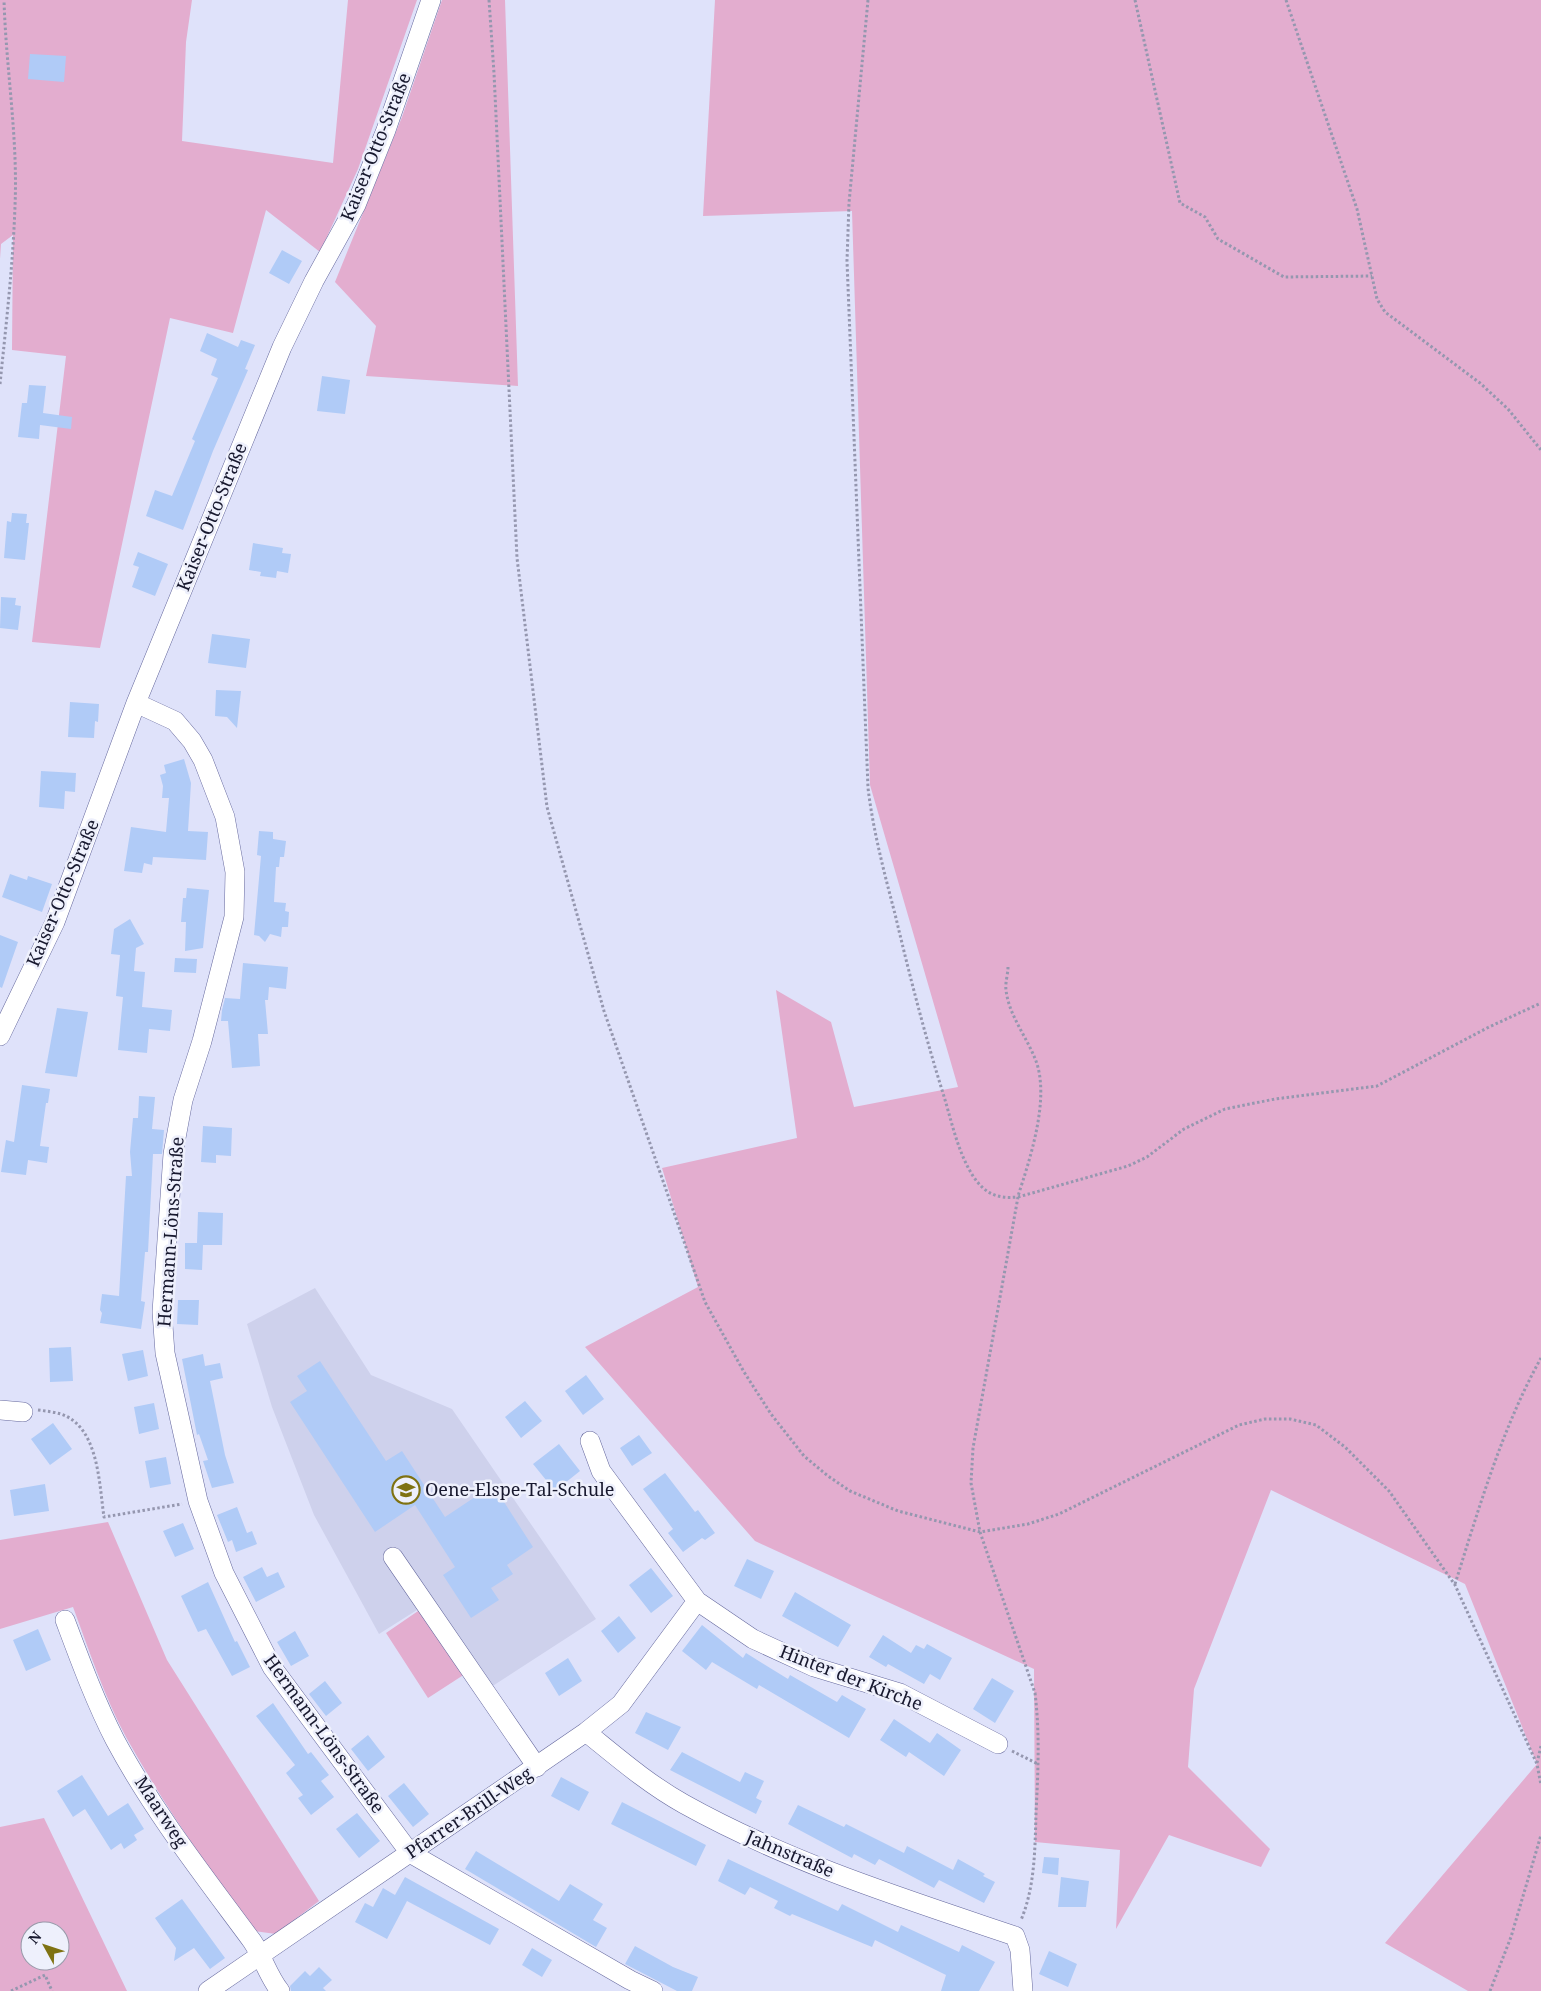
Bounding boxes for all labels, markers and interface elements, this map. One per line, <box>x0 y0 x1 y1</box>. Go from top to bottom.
street label: Kaiser-Otto-Straße <box>334 69 416 224</box>
street label: Kaiser-Otto-Straße <box>170 439 252 594</box>
street label: Kaiser-Otto-Straße <box>20 815 104 970</box>
street label: Hermann-Löns-Straße <box>151 1136 189 1328</box>
school or university icon: Oene-Elspe-Tal-Schule <box>391 1475 421 1505</box>
place label: Oene-Elspe-Tal-Schule <box>425 1477 615 1501</box>
street label: Hinter der Kirche <box>776 1639 926 1715</box>
street label: Hermann-Löns-Straße <box>259 1649 391 1818</box>
street label: Pfarrer-Brill-Weg <box>400 1761 537 1864</box>
street label: Maarweg <box>130 1771 194 1852</box>
street label: Jahnstraße <box>742 1823 838 1882</box>
north arrow <box>20 1921 70 1971</box>
text: N <box>24 1927 45 1948</box>

